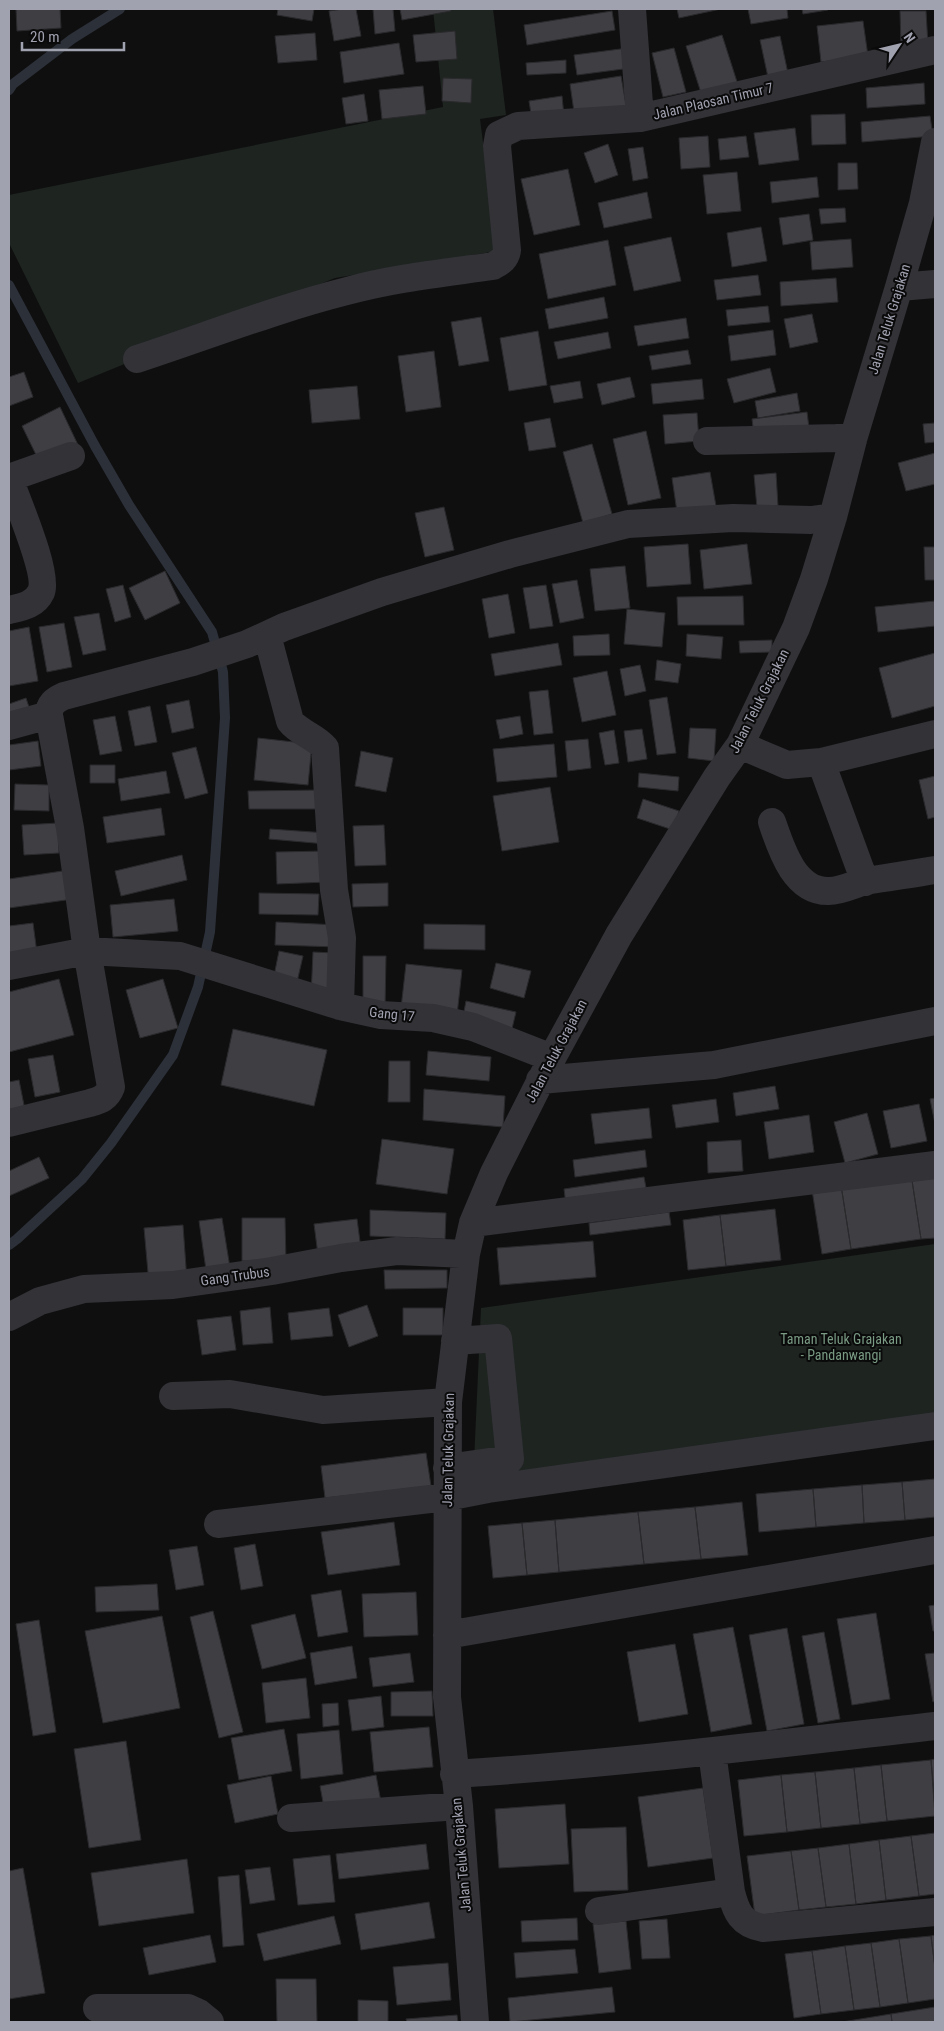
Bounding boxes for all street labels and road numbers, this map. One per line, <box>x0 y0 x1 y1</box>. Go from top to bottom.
street label: Jalan Plaosan Timur 7 <box>651 79 775 123</box>
street label: Jalan Teluk Grajakan <box>865 262 913 376</box>
street label: Jalan Teluk Grajakan <box>726 646 792 756</box>
street label: Jalan Teluk Grajakan <box>522 997 590 1105</box>
street label: Gang 17 <box>368 1004 416 1024</box>
street label: Gang Trubus <box>199 1263 271 1289</box>
street label: Jalan Teluk Grajakan <box>439 1393 457 1507</box>
street label: Jalan Teluk Grajakan <box>448 1797 474 1913</box>

